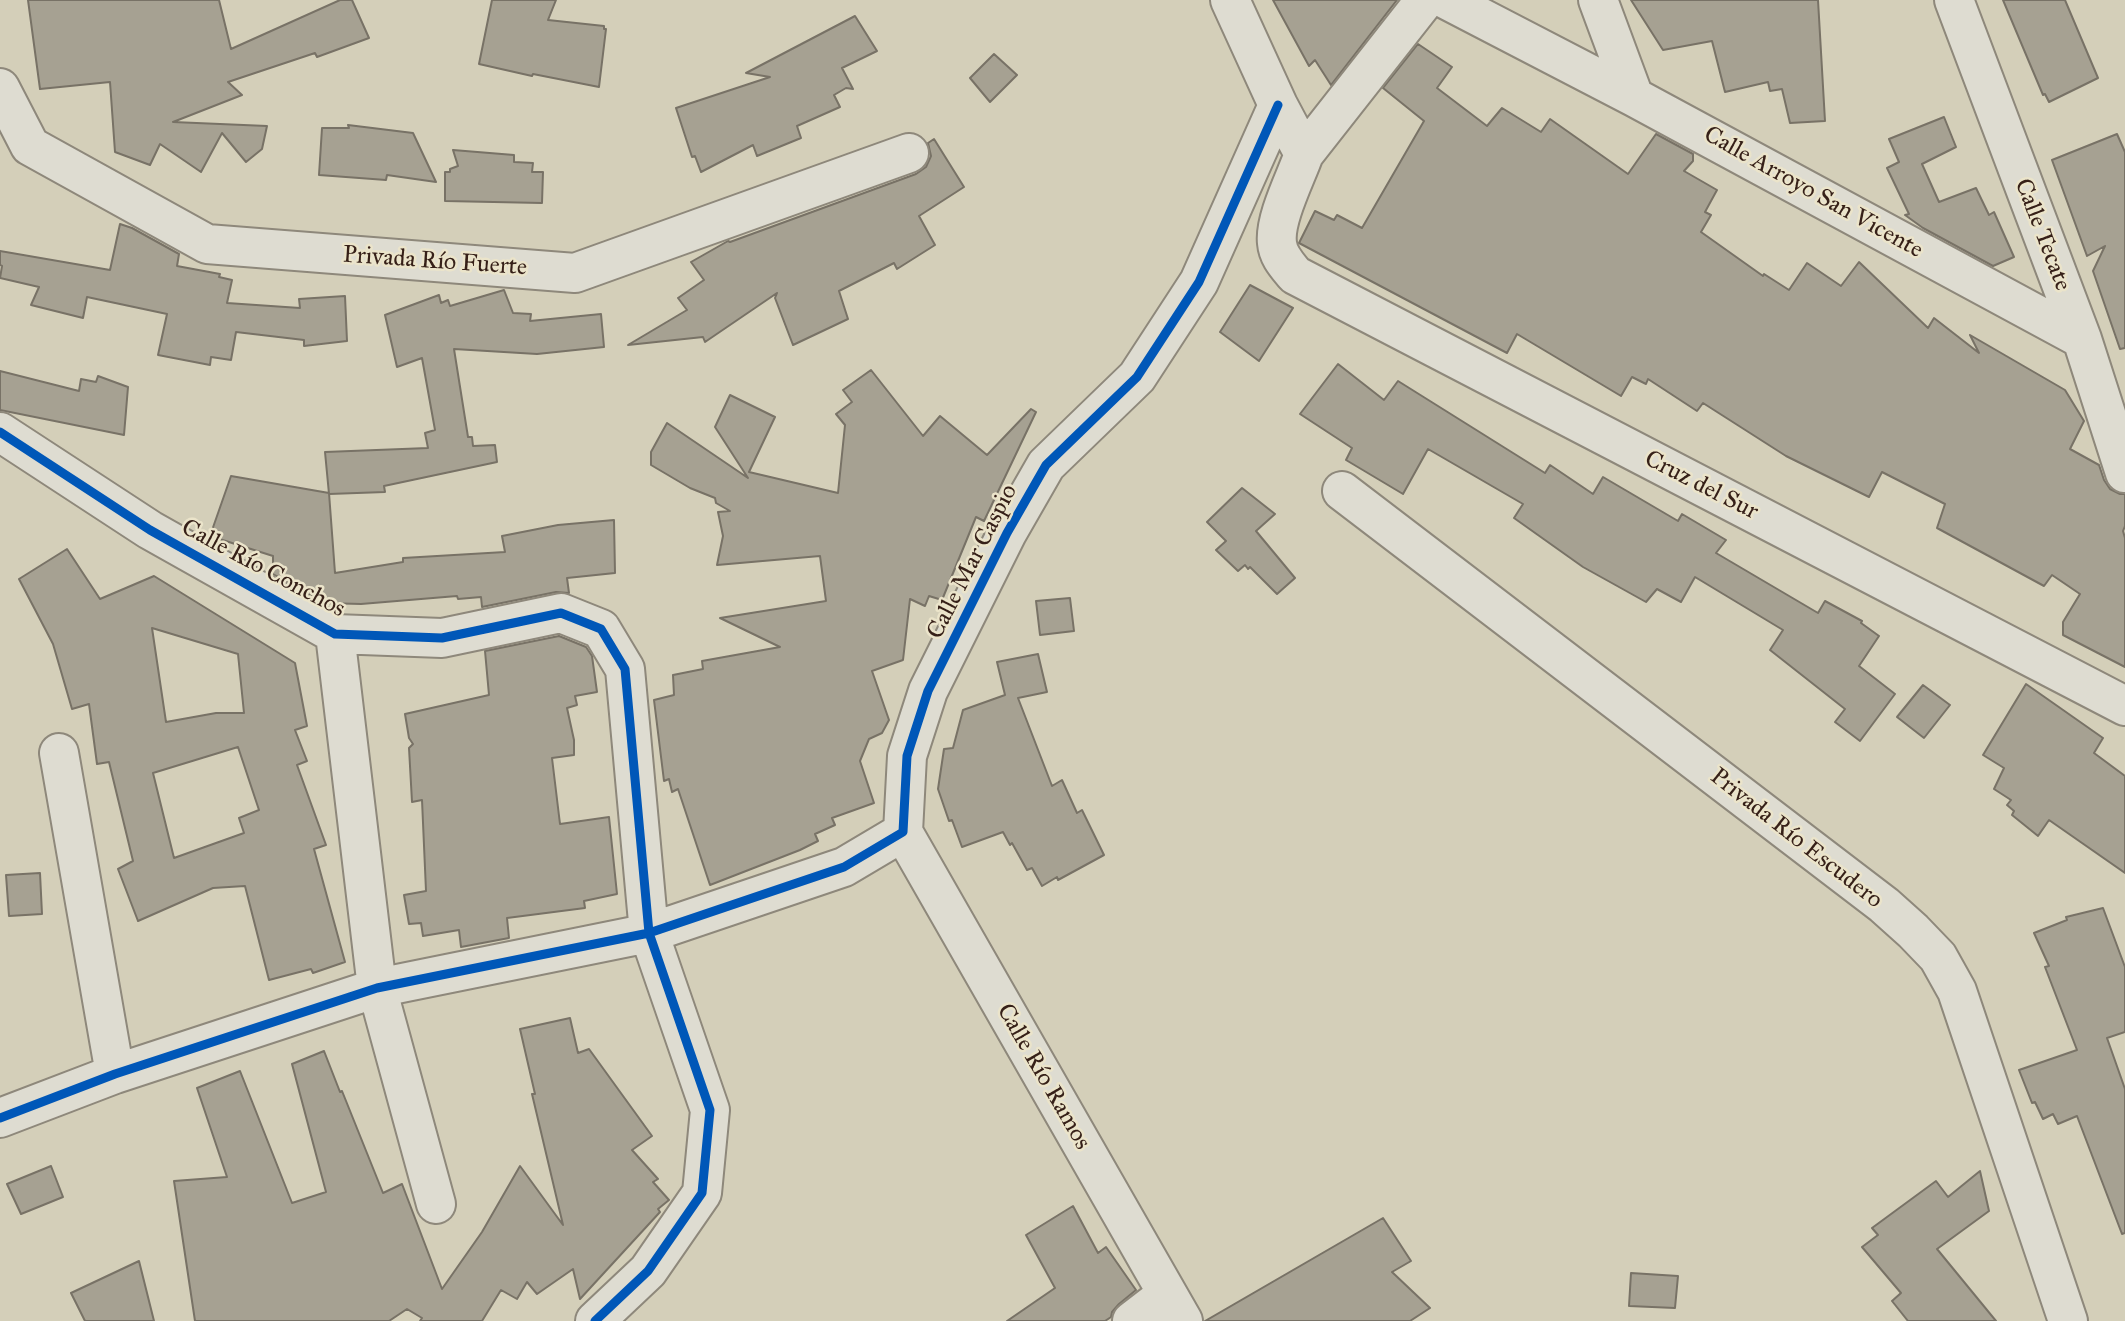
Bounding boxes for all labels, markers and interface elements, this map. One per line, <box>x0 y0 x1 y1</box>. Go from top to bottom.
street label: Calle Arroyo San Vicente <box>1698 121 1928 265</box>
street label: Calle Tecate <box>2007 175 2077 295</box>
street label: Privada Río Fuerte <box>342 241 528 283</box>
street label: Cruz del Sur <box>1639 445 1763 527</box>
street label: Calle Mar Caspio <box>922 480 1024 644</box>
street label: Calle Río Conchos <box>176 514 350 624</box>
street label: Privada Río Escudero <box>1704 763 1888 915</box>
street label: Calle Río Ramos <box>990 999 1096 1155</box>

